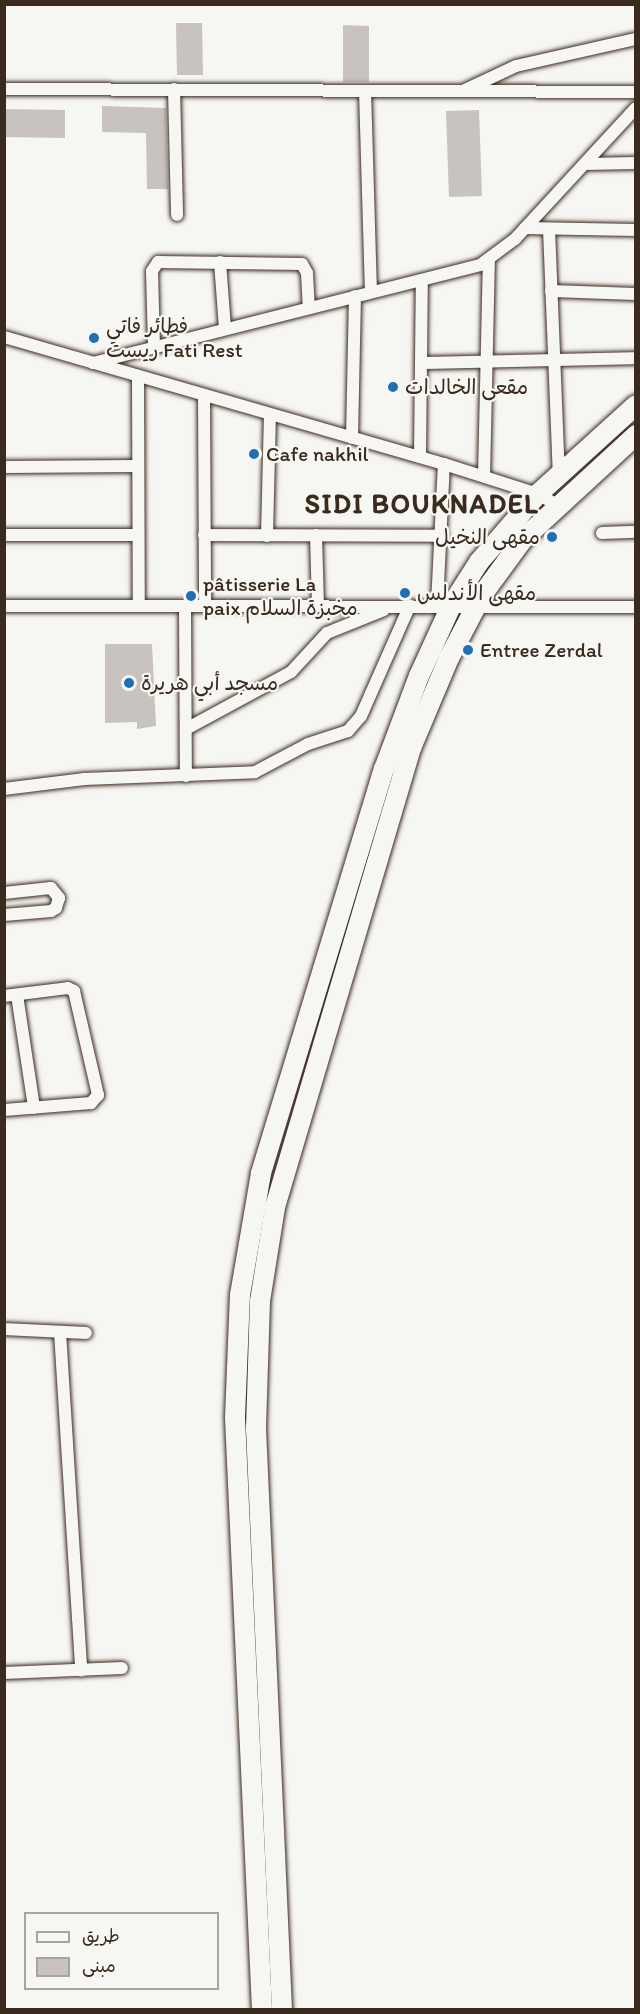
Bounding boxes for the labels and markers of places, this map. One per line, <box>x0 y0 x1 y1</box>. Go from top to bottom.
place label: فطائر فاتي ريست Fati Rest <box>106 313 242 363</box>
marker: فطائر فاتي ريست Fati Rest <box>87 331 101 345</box>
place label: مقعى الخالدات <box>405 374 528 400</box>
marker: مقعى الخالدات <box>386 380 400 394</box>
place label: Cafe nakhil <box>266 441 369 467</box>
marker: Cafe nakhil <box>247 447 261 461</box>
place label: مقهى النخيل <box>435 524 540 550</box>
marker: مقهى النخيل <box>545 530 559 544</box>
place label: pâtisserie La paix مخبزة السلام <box>203 571 358 621</box>
place label: مقهى الأندلس <box>417 580 536 606</box>
marker: مقهى الأندلس <box>398 586 412 600</box>
marker: pâtisserie La paix مخبزة السلام <box>184 589 198 603</box>
place label: Entree Zerdal <box>480 637 602 663</box>
marker: Entree Zerdal <box>461 643 475 657</box>
place label: مسجد أبي هريرة <box>141 670 278 696</box>
marker: مسجد أبي هريرة <box>122 676 136 690</box>

